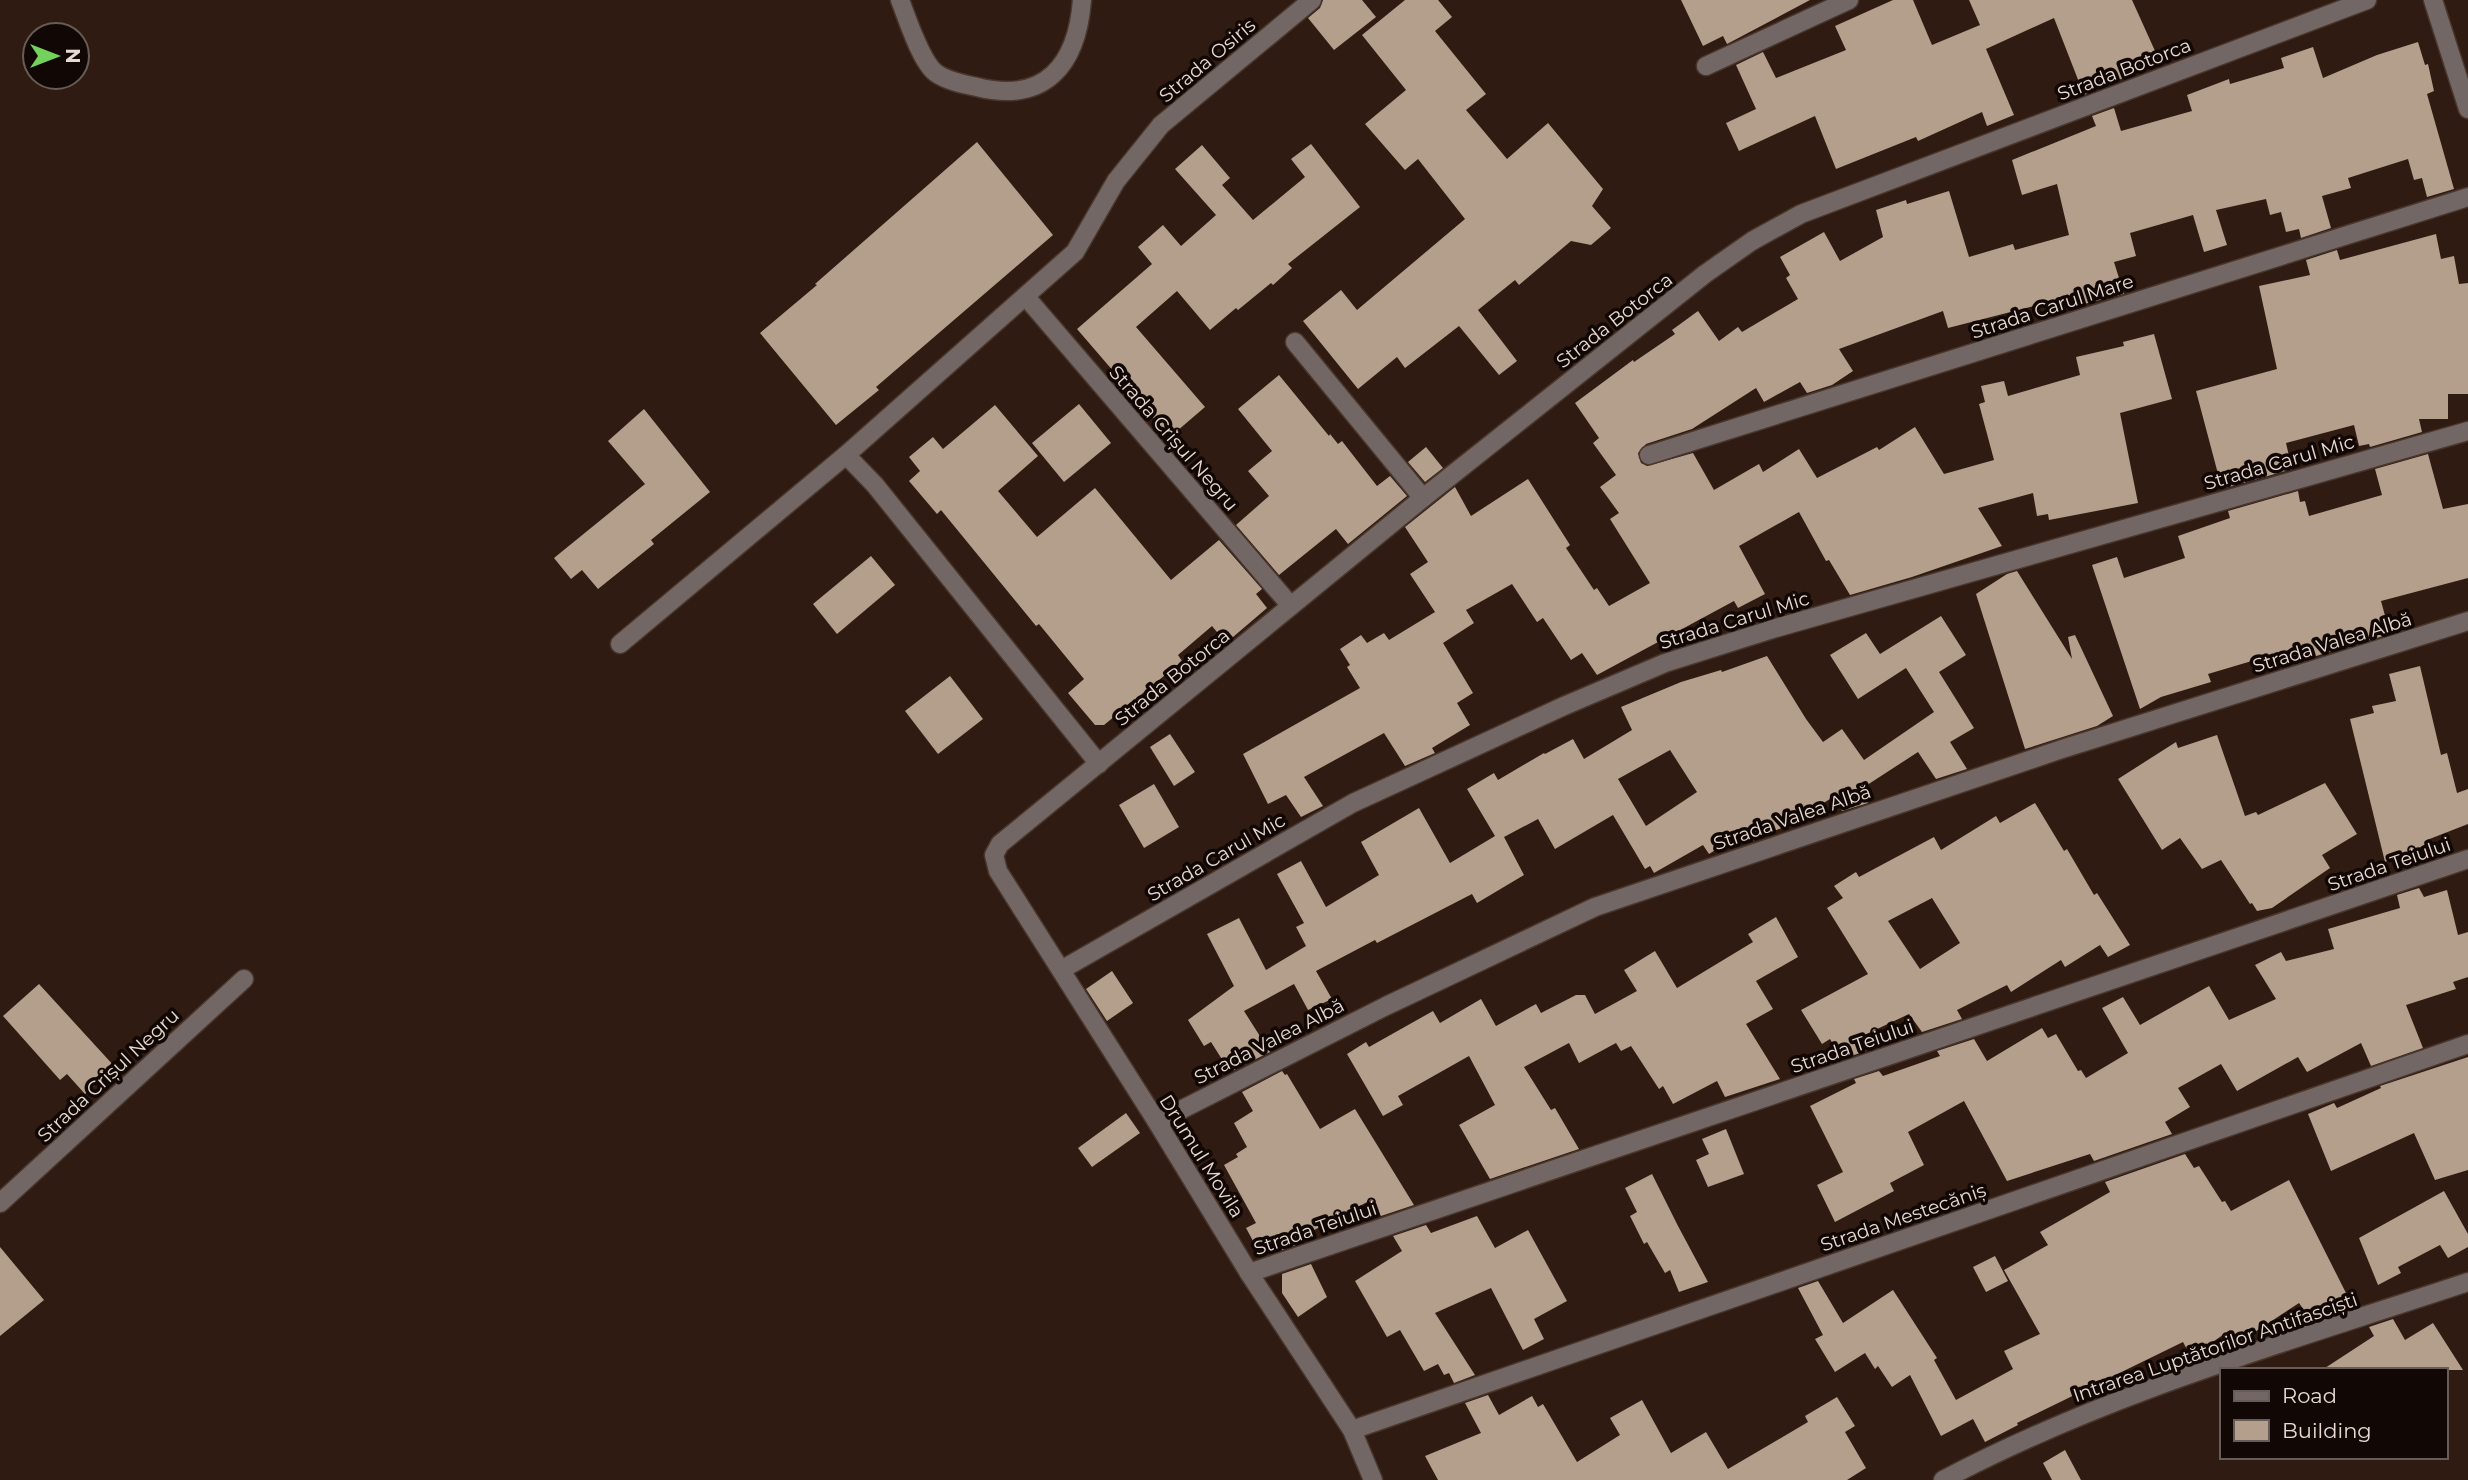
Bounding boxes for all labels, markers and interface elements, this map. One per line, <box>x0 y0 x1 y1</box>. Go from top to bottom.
street label: Strada Osiris <box>1154 13 1260 107</box>
north arrow <box>21 21 91 91</box>
street label: Strada Botorca <box>2054 33 2194 106</box>
text: N <box>61 48 84 64</box>
street label: Strada Botorca <box>1552 268 1677 373</box>
street label: Strada Carul Mare <box>1968 269 2136 344</box>
street label: Strada Crișul Negru <box>1103 361 1243 516</box>
street label: Strada Carul Mic <box>2201 430 2357 495</box>
street label: Strada Carul Mic <box>1656 587 1812 654</box>
street label: Strada Valea Albă <box>2250 607 2415 678</box>
street label: Strada Botorca <box>1110 624 1234 731</box>
street label: Strada Valea Albă <box>1710 780 1874 855</box>
street label: Strada Carul Mic <box>1143 809 1289 906</box>
street label: Strada Teiului <box>2325 833 2454 896</box>
street label: Strada Valea Albă <box>1190 994 1348 1089</box>
street label: Strada Crișul Negru <box>33 1004 185 1148</box>
street label: Strada Teiului <box>1788 1015 1917 1078</box>
street label: Drumul Movila <box>1155 1091 1249 1222</box>
street label: Strada Mestecăniș <box>1817 1178 1989 1258</box>
street label: Strada Teiului <box>1251 1197 1380 1260</box>
street label: Intrarea Luptătorilor Antifasciști <box>2070 1288 2361 1408</box>
legend <box>2220 1368 2447 1459</box>
text: Road <box>2282 1383 2337 1408</box>
text: Building <box>2282 1418 2372 1443</box>

